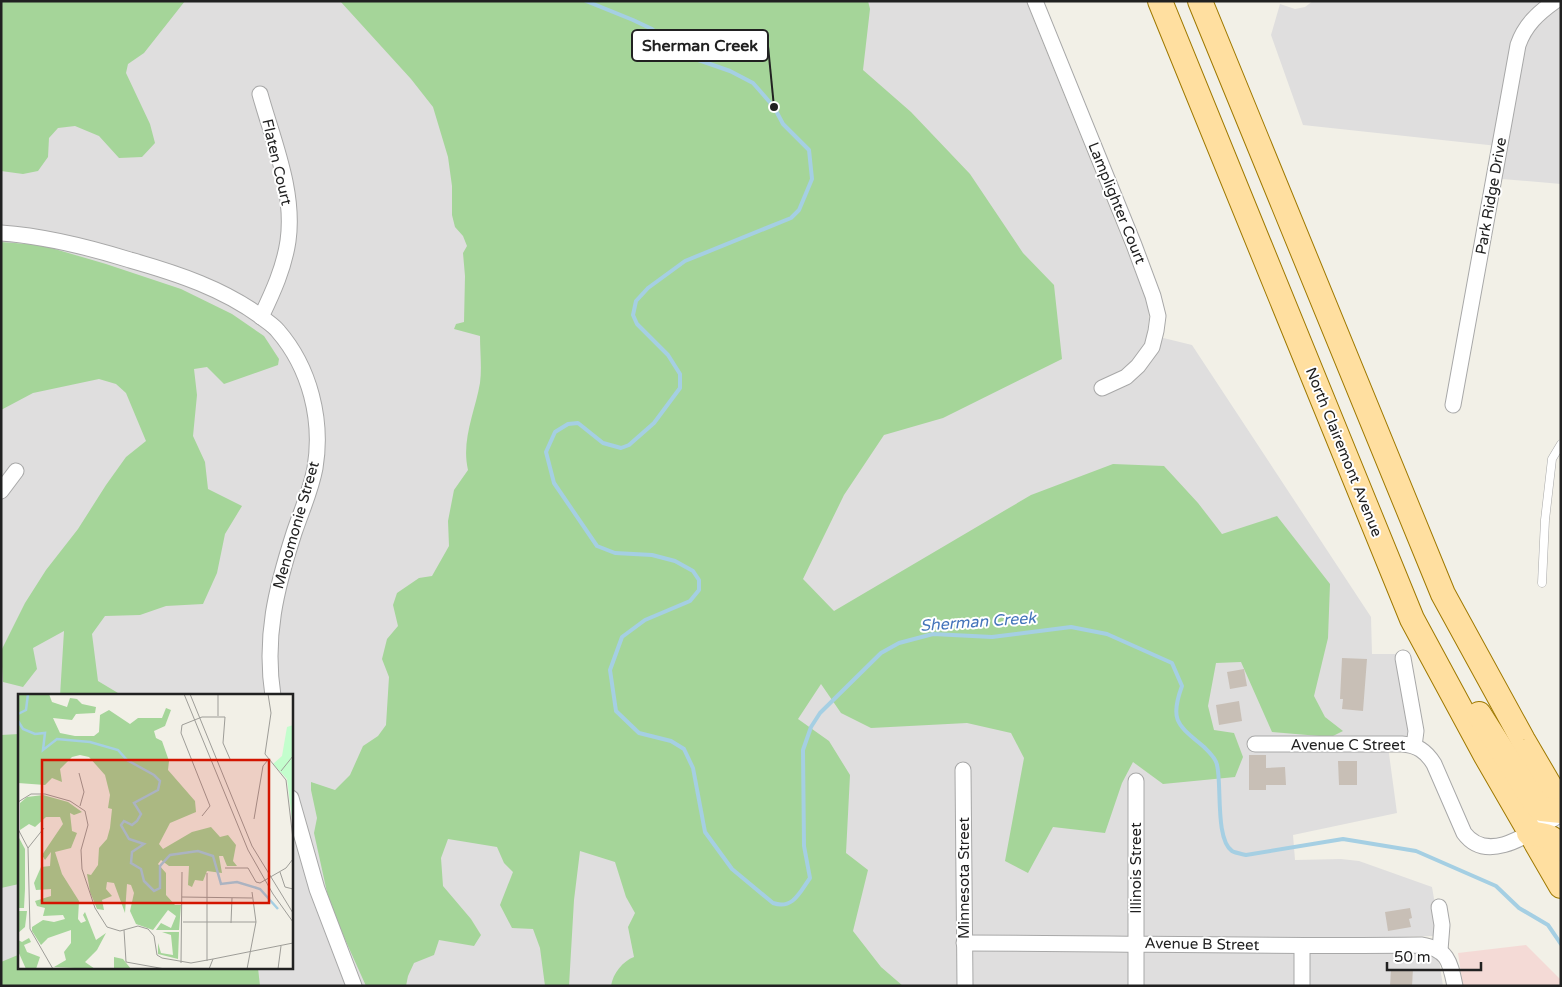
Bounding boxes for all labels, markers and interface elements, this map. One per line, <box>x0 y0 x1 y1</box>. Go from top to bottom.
callout: Sherman Creek <box>632 30 768 61</box>
text: Sherman Creek <box>642 36 758 56</box>
street label: Flaten Court <box>258 117 296 207</box>
street label: Park Ridge Drive <box>1472 136 1510 256</box>
street label: Lamplighter Court <box>1084 139 1150 267</box>
street label: North Clairemont Avenue <box>1302 365 1386 539</box>
street label: Menomonie Street <box>269 459 323 591</box>
water label: Sherman Creek <box>919 608 1038 636</box>
inset map <box>18 694 292 970</box>
street label: Avenue C Street <box>1291 736 1406 754</box>
street label: Minnesota Street <box>955 817 973 939</box>
street label: Illinois Street <box>1127 822 1145 914</box>
street label: Avenue B Street <box>1144 934 1260 954</box>
scale bar <box>1387 940 1481 972</box>
text: 50 m <box>1394 948 1431 966</box>

